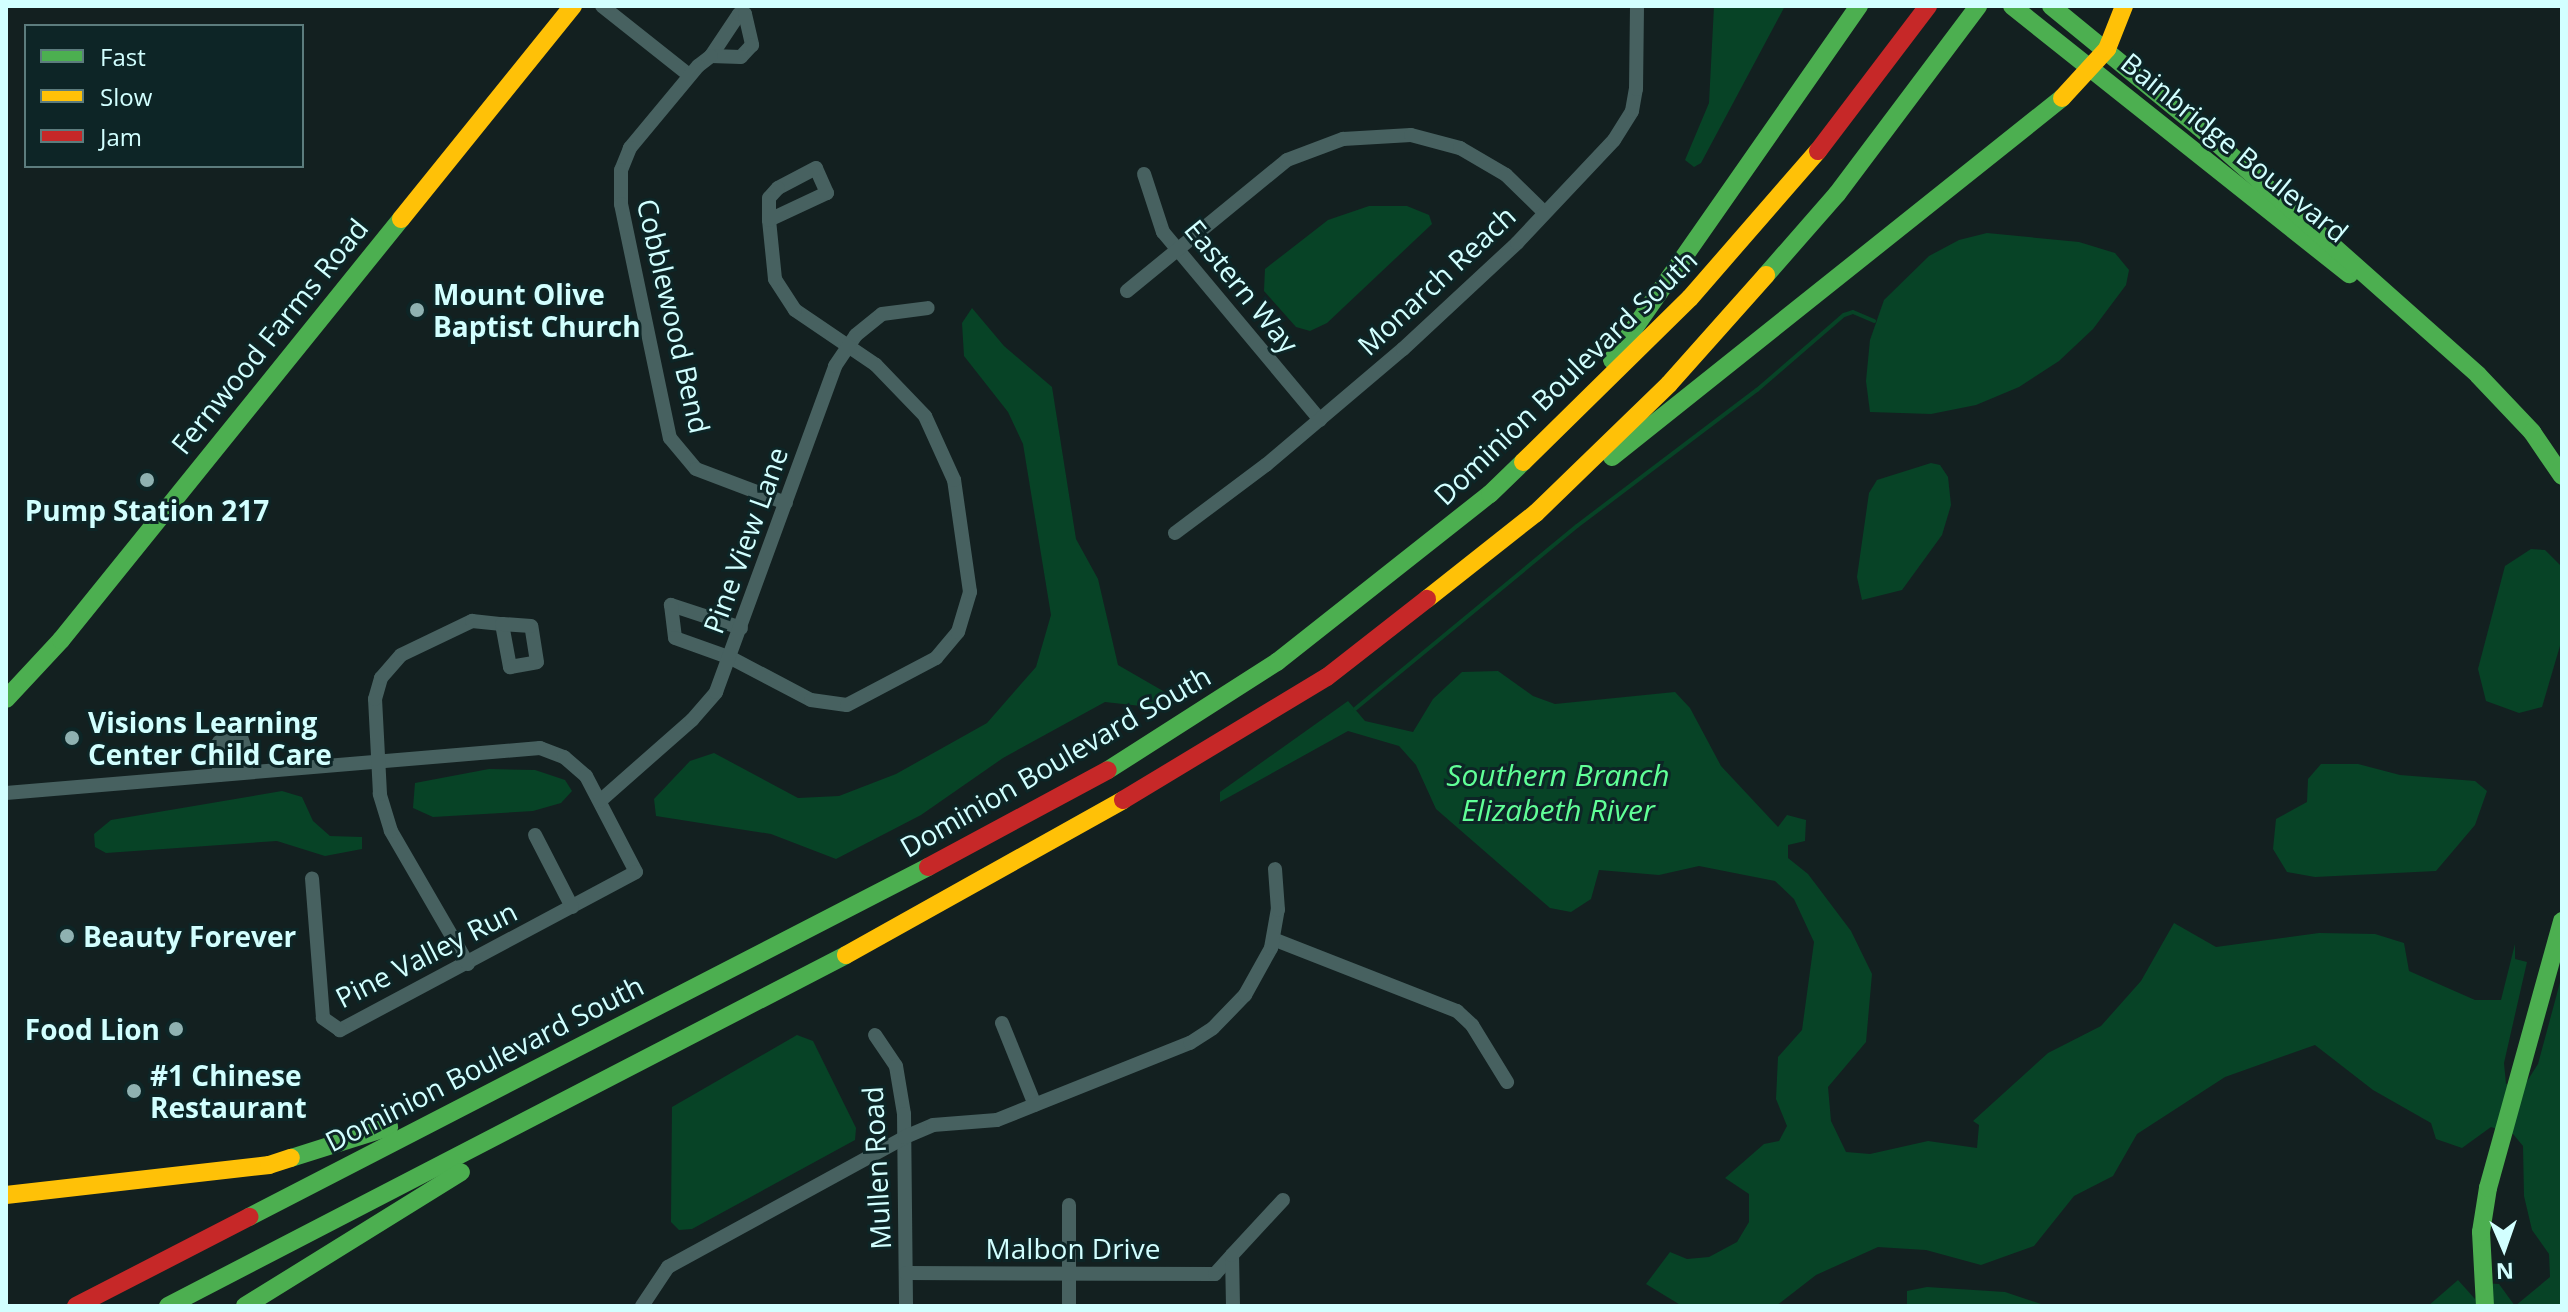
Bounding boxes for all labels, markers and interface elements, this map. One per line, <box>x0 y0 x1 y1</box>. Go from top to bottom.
legend <box>24 24 304 168</box>
text: Fast <box>100 40 146 73</box>
street label: Bainbridge Boulevard <box>2115 45 2355 249</box>
text: Slow <box>100 80 152 113</box>
text: Jam <box>100 120 142 153</box>
street label: Cobblewood Bend <box>631 196 717 436</box>
street label: Monarch Reach <box>1350 198 1522 362</box>
street label: Fernwood Farms Road <box>164 211 374 461</box>
street label: Eastern Way <box>1178 213 1306 359</box>
street label: Dominion Boulevard South <box>1427 242 1703 512</box>
place label: Mount Olive Baptist Church <box>433 277 641 343</box>
marker: Mount Olive Baptist Church <box>408 301 426 319</box>
street label: Pine View Lane <box>696 442 794 638</box>
marker: Pump Station 217 <box>138 471 156 489</box>
place label: Pump Station 217 <box>25 493 269 527</box>
street label: Dominion Boulevard South <box>894 658 1216 864</box>
place label: Visions Learning Center Child Care <box>88 705 332 771</box>
marker: Visions Learning Center Child Care <box>63 729 81 747</box>
water label: Southern Branch Elizabeth River <box>1446 757 1670 828</box>
street label: Pine Valley Run <box>330 894 522 1014</box>
place label: Beauty Forever <box>83 919 296 953</box>
marker: Beauty Forever <box>58 927 76 945</box>
street label: Dominion Boulevard South <box>319 968 649 1158</box>
place label: Food Lion <box>25 1012 160 1046</box>
marker: Food Lion <box>167 1020 185 1038</box>
place label: #1 Chinese Restaurant <box>150 1058 307 1124</box>
marker: #1 Chinese Restaurant <box>125 1082 143 1100</box>
street label: Mullen Road <box>855 1085 897 1251</box>
north arrow <box>2464 1208 2544 1288</box>
street label: Malbon Drive <box>986 1231 1160 1265</box>
text: N <box>2495 1257 2514 1287</box>

